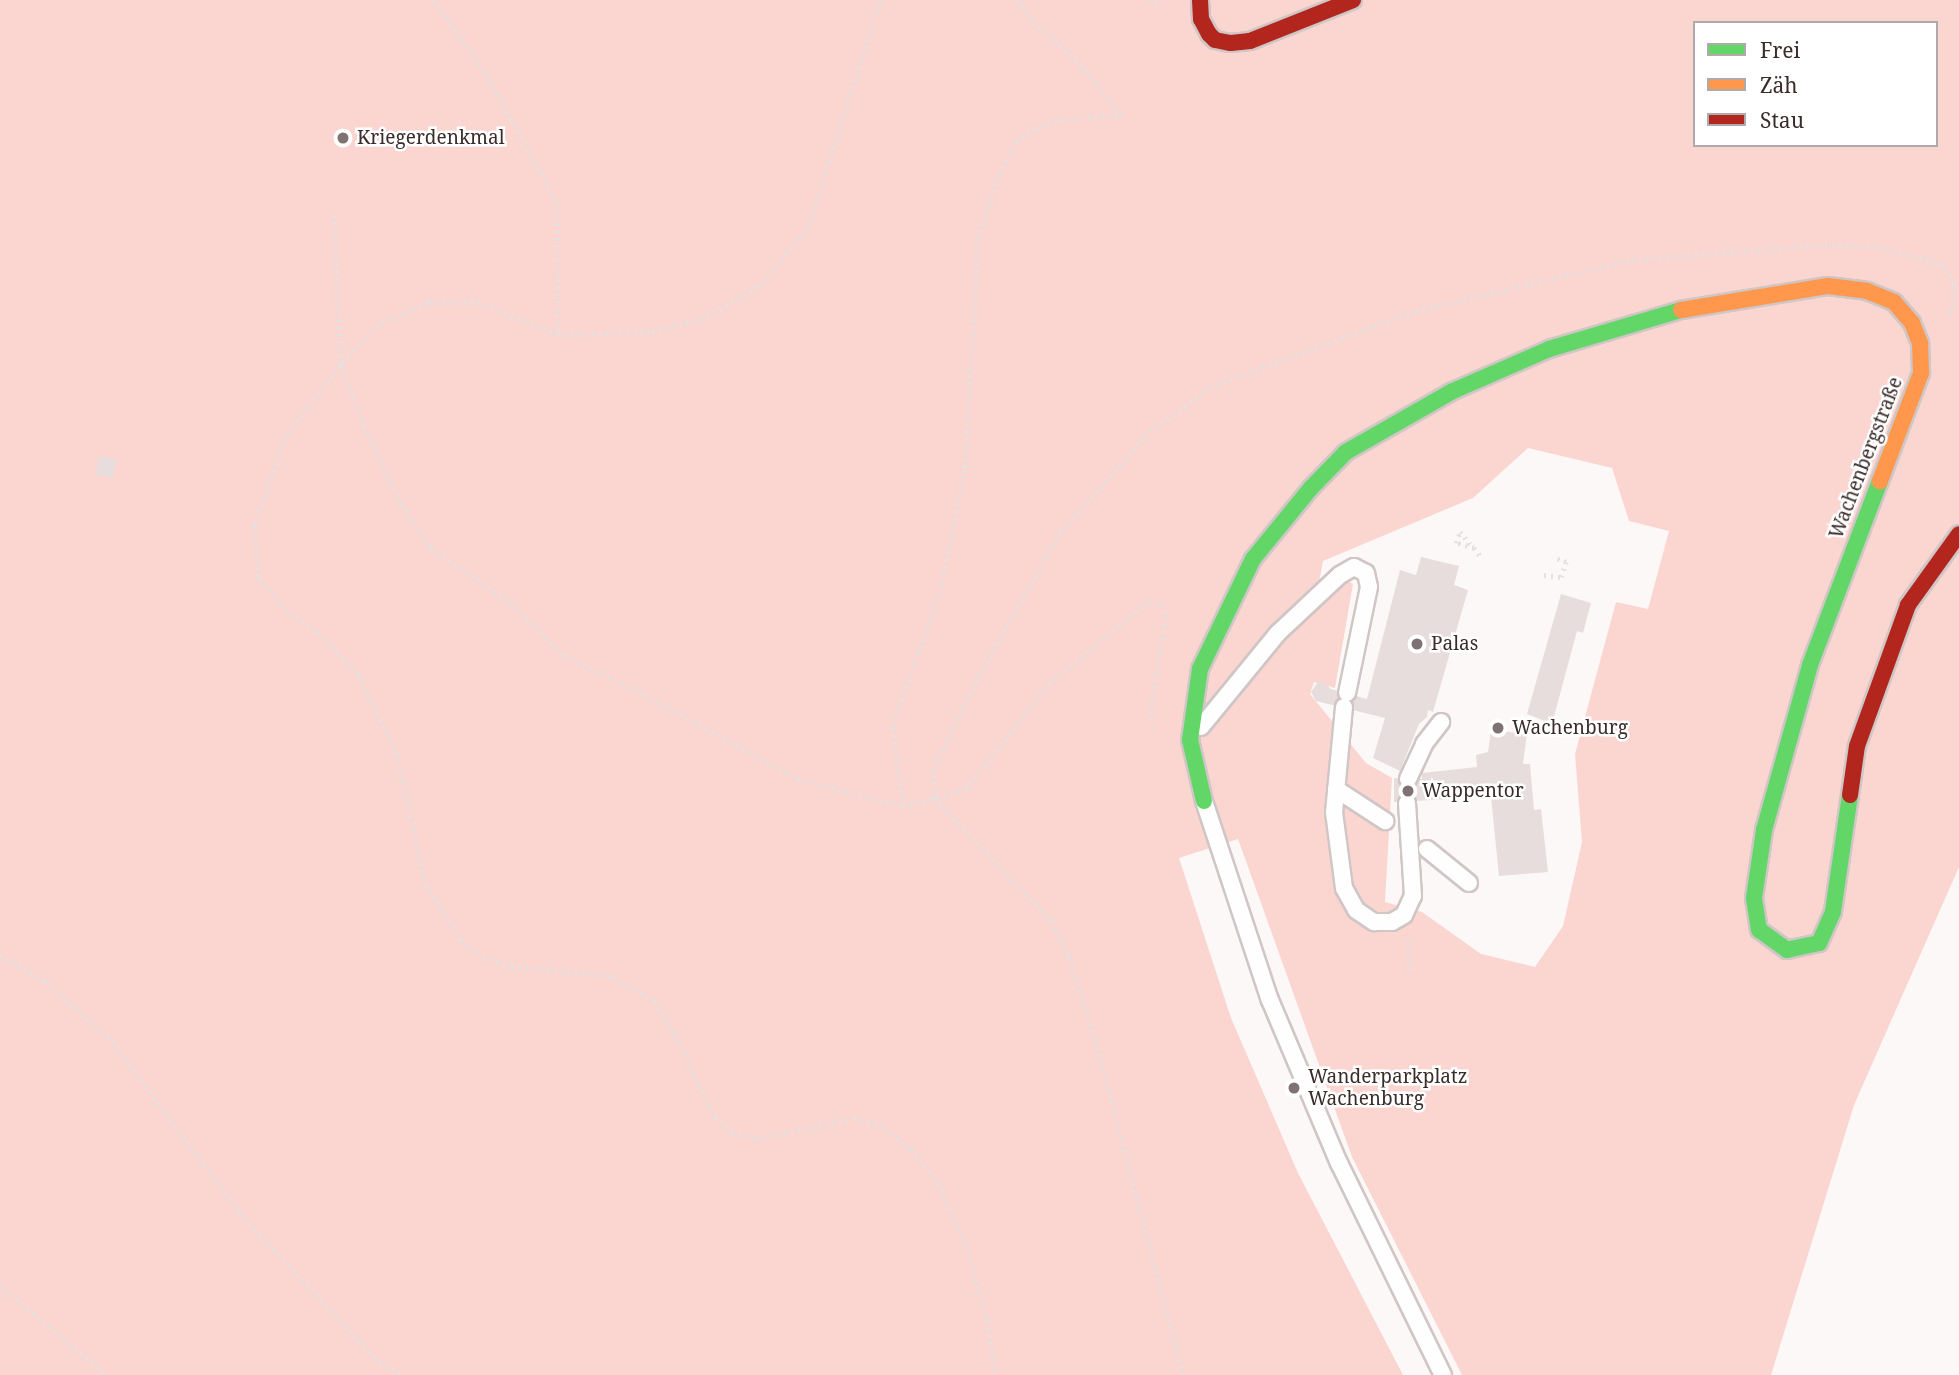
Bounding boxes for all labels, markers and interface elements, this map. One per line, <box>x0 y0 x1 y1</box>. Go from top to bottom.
legend <box>1693 21 1938 147</box>
text: Frei <box>1760 36 1800 64</box>
text: Zäh <box>1760 71 1798 99</box>
text: Stau <box>1760 106 1804 134</box>
place label: Kriegerdenkmal <box>357 127 505 149</box>
marker: Kriegerdenkmal <box>335 130 351 146</box>
street label: Wachenbergstraße <box>1825 374 1907 542</box>
place label: Palas <box>1431 633 1478 655</box>
marker: Palas <box>1409 636 1425 652</box>
place label: Wachenburg <box>1512 717 1628 739</box>
marker: Wachenburg <box>1490 720 1506 736</box>
place label: Wappentor <box>1422 780 1524 802</box>
marker: Wappentor <box>1400 783 1416 799</box>
place label: Wanderparkplatz Wachenburg <box>1308 1066 1467 1110</box>
marker: Wanderparkplatz Wachenburg <box>1286 1080 1302 1096</box>

